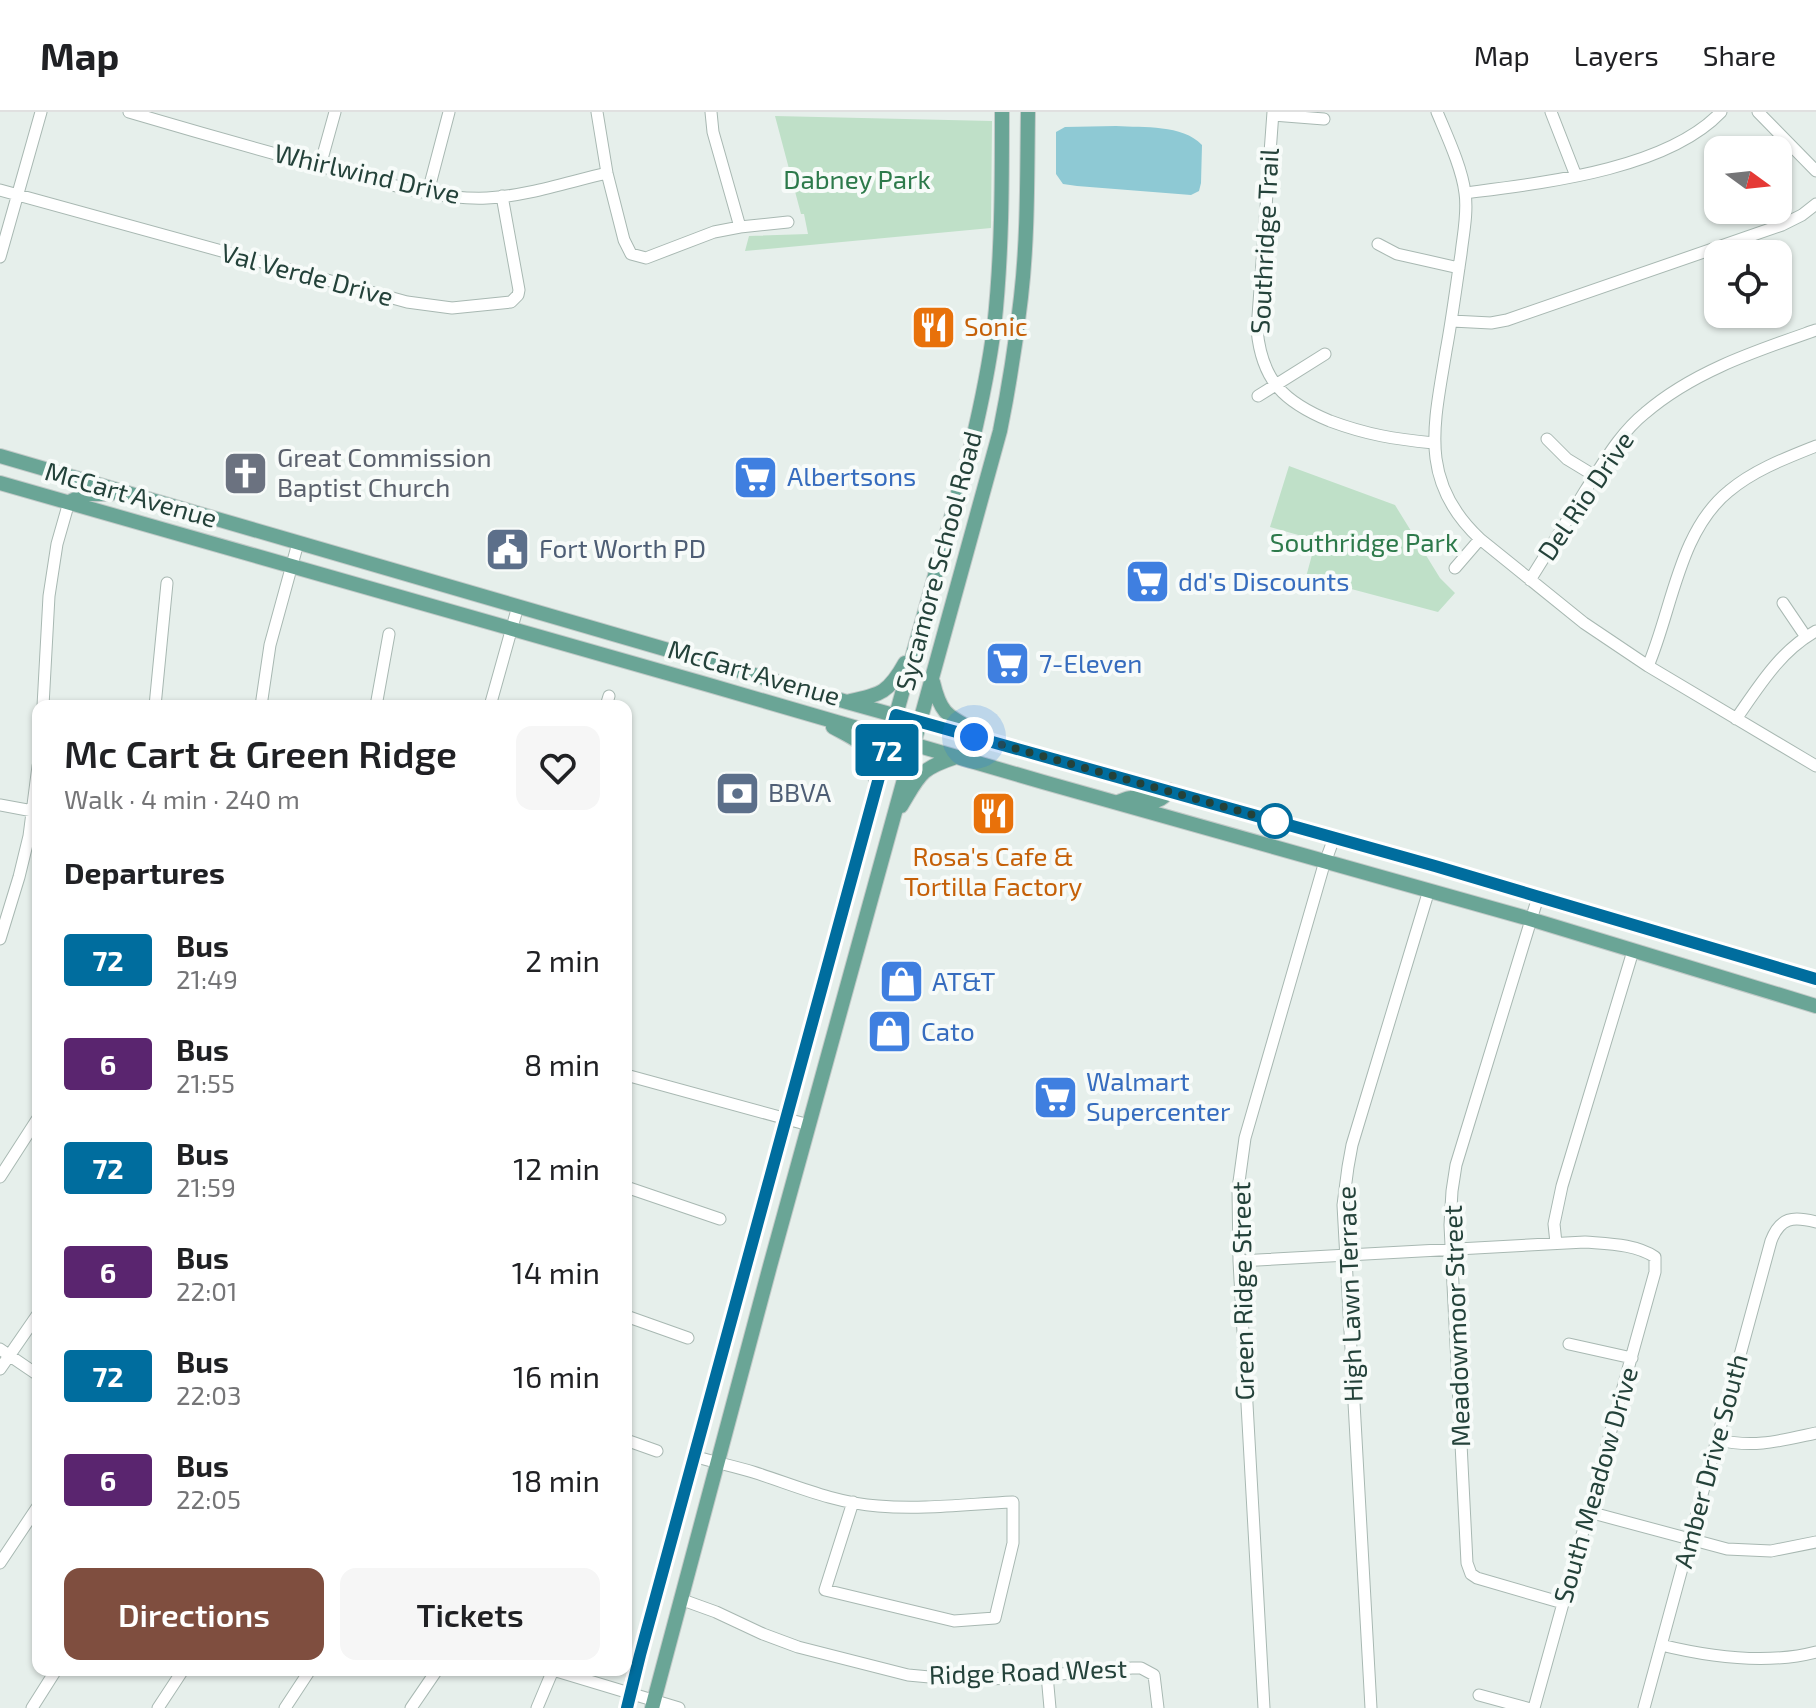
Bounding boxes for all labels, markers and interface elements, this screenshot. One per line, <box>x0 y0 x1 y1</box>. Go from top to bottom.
text: Map <box>40 32 119 78</box>
text: Map <box>1474 38 1530 72</box>
text: Layers <box>1574 38 1659 72</box>
text: Share <box>1703 38 1776 72</box>
street label: Whirlwind Drive <box>272 136 463 209</box>
north arrow <box>1704 136 1792 224</box>
map controls <box>1704 136 1792 328</box>
street label: Southridge Trail <box>1243 147 1284 335</box>
park label: Dabney Park <box>783 163 931 194</box>
street label: Val Verde Drive <box>218 236 397 311</box>
button: locate <box>1704 240 1792 328</box>
restaurant icon: Sonic <box>909 303 957 351</box>
place label: Sonic <box>964 310 1028 341</box>
street label: Del Rio Drive <box>1530 425 1639 566</box>
street label: Sycamore School Road <box>888 428 987 694</box>
place label: Great Commission Baptist Church <box>277 441 492 502</box>
church icon: Great Commission Baptist Church <box>222 449 270 497</box>
supermarket icon: Albertsons <box>732 453 780 501</box>
street label: McCart Avenue <box>42 454 221 533</box>
place label: Albertsons <box>787 460 916 491</box>
public building icon: Fort Worth PD <box>484 525 532 573</box>
park label: Southridge Park <box>1270 526 1458 557</box>
place label: Fort Worth PD <box>539 532 706 563</box>
supermarket icon: dd's Discounts <box>1123 558 1171 606</box>
place label: dd's Discounts <box>1178 565 1349 596</box>
street label: McCart Avenue <box>665 632 844 711</box>
supermarket icon: 7-Eleven <box>984 640 1032 688</box>
place label: 7-Eleven <box>1039 647 1142 678</box>
your location <box>954 717 994 757</box>
line badge: 72 <box>851 724 923 776</box>
button: heart <box>516 726 600 810</box>
text: Mc Cart & Green Ridge <box>64 730 457 776</box>
text: 72 <box>871 733 903 767</box>
bank icon: BBVA <box>713 769 761 817</box>
place label: BBVA <box>768 776 831 807</box>
text: Walk · 4 min · 240 m <box>64 783 300 814</box>
restaurant icon: Rosa's Cafe & Tortilla Factory <box>969 790 1017 838</box>
unlabelled marker <box>1258 804 1292 838</box>
place label: Rosa's Cafe & Tortilla Factory <box>904 840 1082 901</box>
text: Departures <box>64 854 225 890</box>
text: Bus <box>176 927 229 963</box>
text: 2 min <box>525 942 600 978</box>
text: 72 <box>92 943 124 977</box>
shop icon: AT&T <box>877 958 925 1006</box>
text: 21:49 <box>176 963 238 994</box>
place label: AT&T <box>932 965 995 996</box>
shop icon: Cato <box>866 1008 914 1056</box>
place label: Cato <box>921 1015 975 1046</box>
text: Bus <box>176 1031 229 1067</box>
text: 8 min <box>524 1046 600 1082</box>
text: 6 <box>100 1047 116 1081</box>
place label: Walmart Supercenter <box>1086 1065 1230 1126</box>
text: 21:55 <box>176 1067 235 1098</box>
supermarket icon: Walmart Supercenter <box>1031 1073 1079 1121</box>
text: Bus <box>176 1135 229 1171</box>
text: 12 min <box>513 1150 600 1186</box>
text: 72 <box>92 1151 124 1185</box>
text: 21:59 <box>176 1171 236 1202</box>
street label: Green Ridge Street <box>1224 1181 1259 1401</box>
street label: High Lawn Terrace <box>1329 1185 1368 1403</box>
street label: Meadowmoor Street <box>1436 1204 1475 1448</box>
text: Bus <box>176 1239 229 1275</box>
text: 14 min <box>512 1254 600 1290</box>
text: 6 <box>100 1255 116 1289</box>
text: 22:01 <box>176 1275 237 1306</box>
text: Bus <box>176 1343 229 1379</box>
street label: Amber Drive South <box>1666 1350 1753 1571</box>
text: 16 min <box>513 1358 600 1394</box>
text: 72 <box>92 1359 124 1393</box>
street label: South Meadow Drive <box>1546 1363 1643 1606</box>
text: 22:03 <box>176 1379 242 1410</box>
text: Bus <box>176 1447 229 1483</box>
text: 18 min <box>512 1462 600 1498</box>
text: 6 <box>100 1463 116 1497</box>
text: 22:05 <box>176 1483 241 1514</box>
button: Directions <box>64 1568 324 1660</box>
button: Tickets <box>340 1568 600 1660</box>
street label: Ridge Road West <box>928 1652 1128 1689</box>

